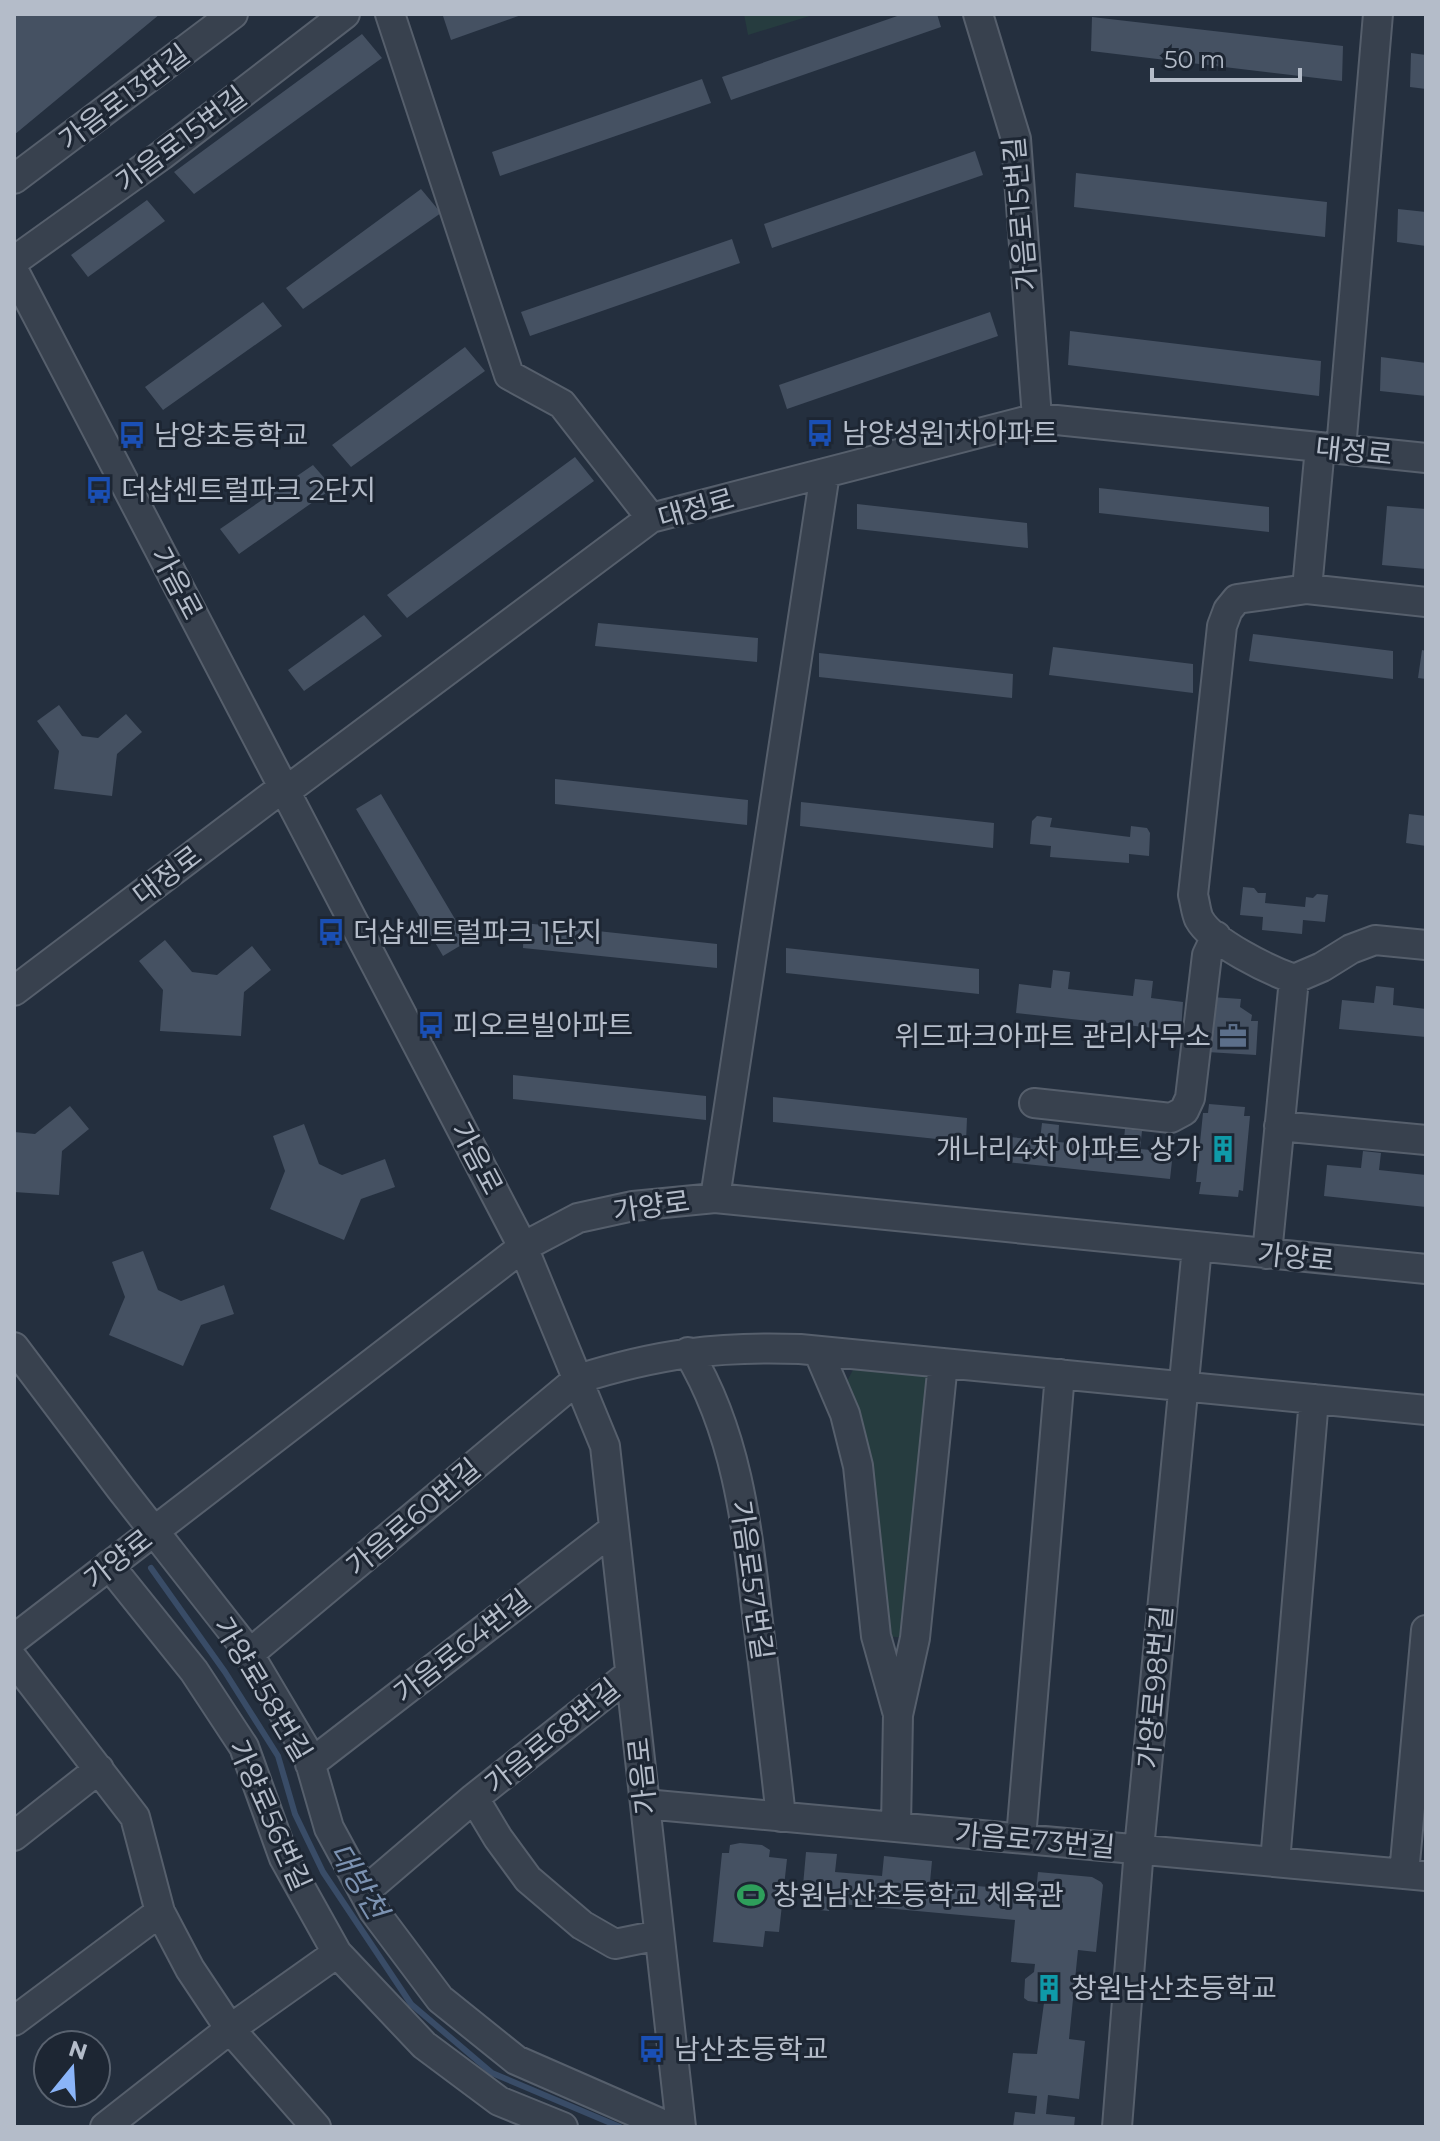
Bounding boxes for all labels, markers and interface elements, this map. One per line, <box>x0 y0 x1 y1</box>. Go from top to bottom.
scale bar <box>1152 32 1300 82</box>
street label: 가음로13번길 <box>52 37 196 157</box>
text: 50 m <box>1164 45 1225 74</box>
street label: 가음로15번길 <box>109 79 253 199</box>
street label: 가음로15번길 <box>996 135 1044 293</box>
place label: 남양성원1차아파트 <box>842 416 1058 450</box>
place label: 남양초등학교 <box>154 418 309 452</box>
bus stop icon: 남양성원1차아파트 <box>805 418 835 448</box>
bus stop icon: 남양초등학교 <box>117 420 147 450</box>
street label: 대정로 <box>1314 430 1394 472</box>
place label: 더샵센트럴파크 2단지 <box>121 473 376 507</box>
bus stop icon: 더샵센트럴파크 2단지 <box>84 475 114 505</box>
street label: 대정로 <box>654 481 738 535</box>
street label: 가음로 <box>144 541 210 625</box>
street label: 대정로 <box>126 838 208 912</box>
place label: 더샵센트럴파크 1단지 <box>353 915 602 949</box>
bus stop icon: 더샵센트럴파크 1단지 <box>316 917 346 947</box>
place label: 피오르빌아파트 <box>453 1008 633 1042</box>
bus stop icon: 피오르빌아파트 <box>416 1010 446 1040</box>
place label: 위드파크아파트 관리사무소 <box>895 1019 1211 1053</box>
office icon: 위드파크아파트 관리사무소 <box>1218 1021 1248 1051</box>
street label: 가음로 <box>444 1116 510 1200</box>
place label: 개나리4차 아파트 상가 <box>936 1132 1201 1166</box>
building icon: 개나리4차 아파트 상가 <box>1208 1134 1238 1164</box>
street label: 가양로 <box>610 1184 692 1228</box>
street label: 가양로 <box>1256 1236 1336 1278</box>
street label: 가음로60번길 <box>339 1451 487 1583</box>
street label: 가음로57번길 <box>724 1498 780 1662</box>
street label: 가양로 <box>77 1522 159 1596</box>
street label: 가음로64번길 <box>387 1582 537 1710</box>
street label: 가양로98번길 <box>1131 1604 1179 1770</box>
street label: 가양로58번길 <box>207 1611 319 1767</box>
street label: 가음로68번길 <box>478 1671 626 1801</box>
street label: 가양로56번길 <box>222 1734 318 1896</box>
street label: 가음로 <box>621 1736 663 1816</box>
street label: 가음로73번길 <box>953 1816 1117 1864</box>
water label: 대방천 <box>321 1836 397 1929</box>
place label: 창원남산초등학교 체육관 <box>773 1878 1064 1912</box>
sports icon: 창원남산초등학교 체육관 <box>736 1880 766 1910</box>
place label: 창원남산초등학교 <box>1071 1971 1277 2005</box>
building icon: 창원남산초등학교 <box>1034 1973 1064 2003</box>
north arrow <box>32 2029 112 2109</box>
place label: 남산초등학교 <box>674 2032 829 2066</box>
bus stop icon: 남산초등학교 <box>637 2034 667 2064</box>
text: N <box>65 2035 91 2066</box>

